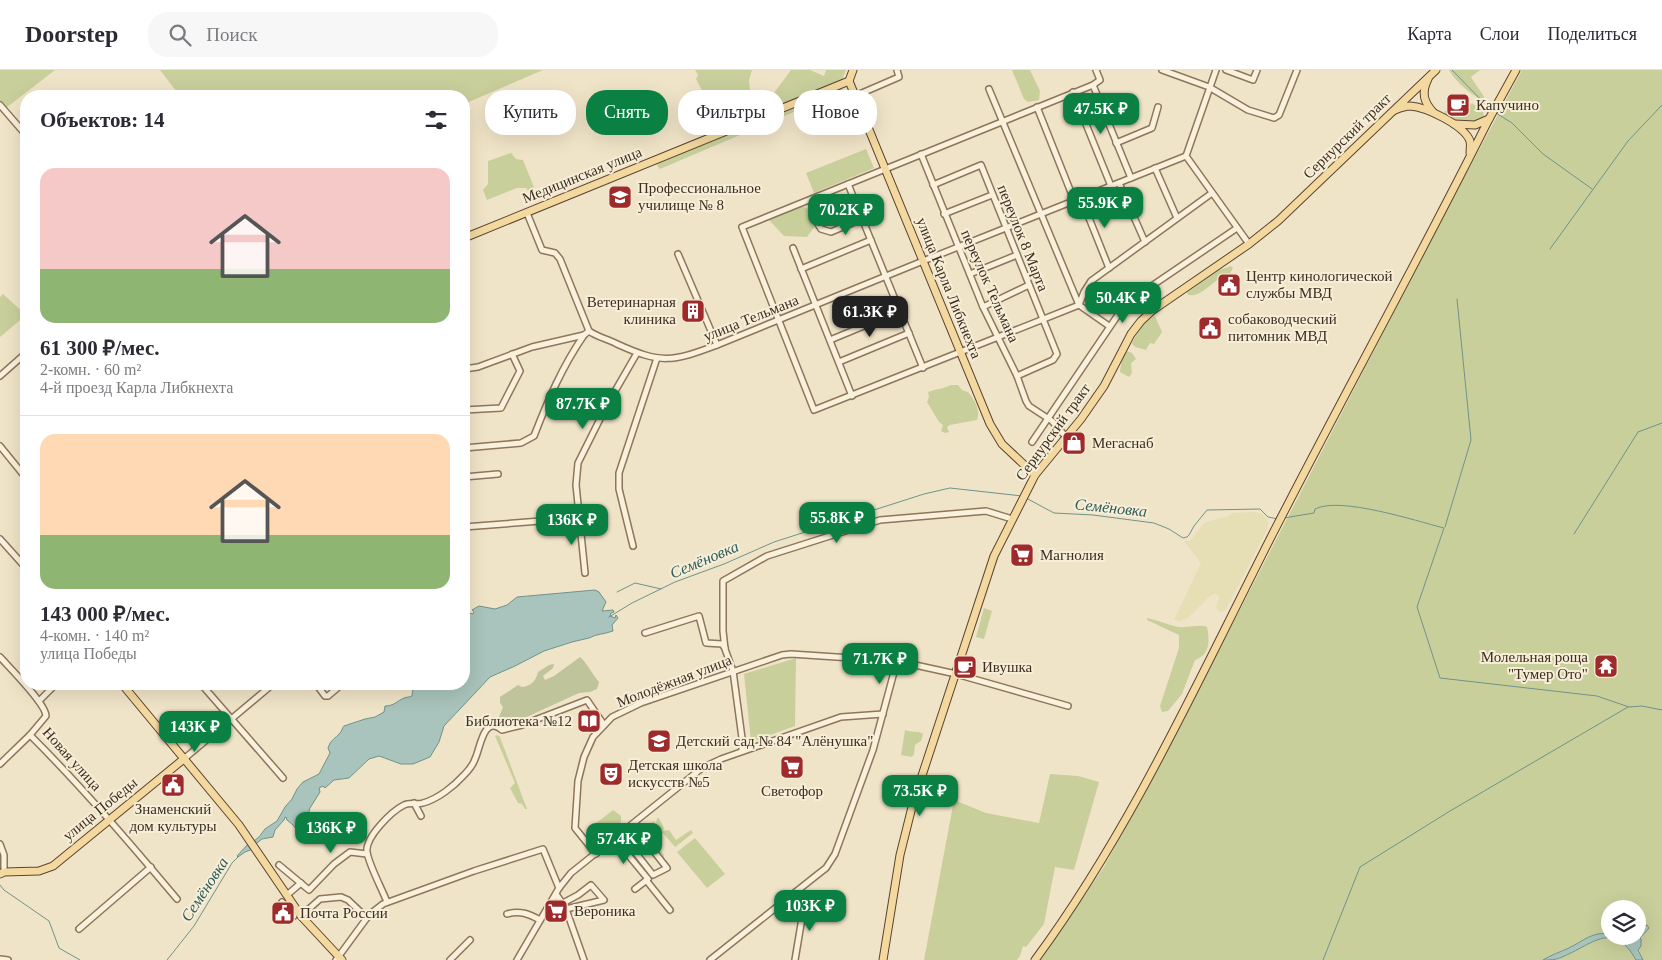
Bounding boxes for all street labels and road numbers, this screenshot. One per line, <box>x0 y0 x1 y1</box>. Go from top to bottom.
street label: Сернурский тракт <box>1300 90 1394 182</box>
street label: Медицинская улица <box>520 144 644 206</box>
street label: переулок 8 Марта <box>994 182 1052 294</box>
street label: улица Карла Либкнехта <box>913 215 985 361</box>
street label: переулок Тельмана <box>958 227 1022 345</box>
street label: улица Тельмана <box>701 292 801 344</box>
street label: Сернурский тракт <box>1013 380 1094 483</box>
street label: Молодёжная улица <box>614 652 734 710</box>
street label: Новая улица <box>39 724 105 794</box>
street label: улица Победы <box>60 774 140 844</box>

